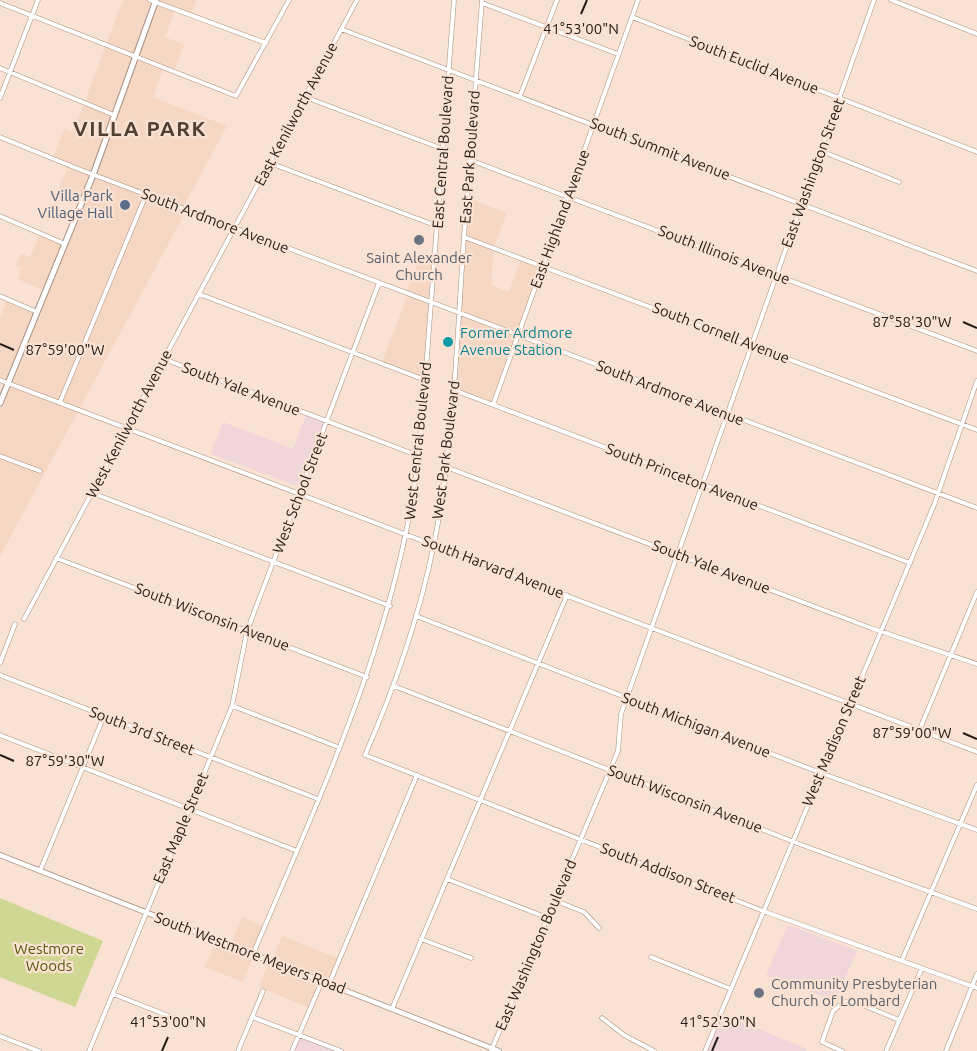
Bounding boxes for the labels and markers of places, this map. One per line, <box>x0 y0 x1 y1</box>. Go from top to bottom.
place label: Villa Park Village Hall <box>37 187 113 221</box>
marker: Villa Park Village Hall <box>118 198 132 212</box>
marker: Saint Alexander Church <box>412 233 426 247</box>
place label: Saint Alexander Church <box>366 249 472 283</box>
place label: Former Ardmore Avenue Station <box>460 324 573 358</box>
marker: Former Ardmore Avenue Station <box>441 335 455 349</box>
place label: Community Presbyterian Church of Lombard <box>771 975 937 1009</box>
marker: Community Presbyterian Church of Lombard <box>752 986 766 1000</box>

